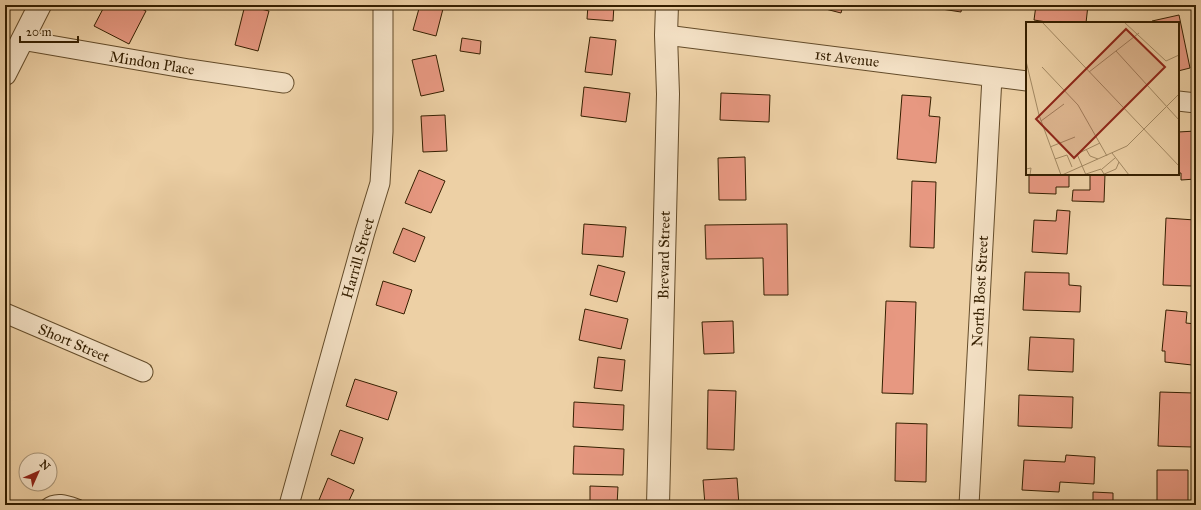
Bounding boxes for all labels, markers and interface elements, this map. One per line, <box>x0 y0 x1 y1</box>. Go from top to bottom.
scale bar <box>20 18 78 44</box>
inset map <box>1026 22 1179 175</box>
text: 20 m <box>26 25 52 39</box>
street label: 1st Avenue <box>814 45 880 71</box>
street label: Mindon Place <box>108 47 196 79</box>
street label: Brevard Street <box>654 210 674 299</box>
street label: Harrill Street <box>338 215 378 301</box>
street label: North Bost Street <box>968 234 992 347</box>
street label: Short Street <box>36 320 113 366</box>
north arrow <box>18 452 58 492</box>
text: N <box>37 457 53 474</box>

